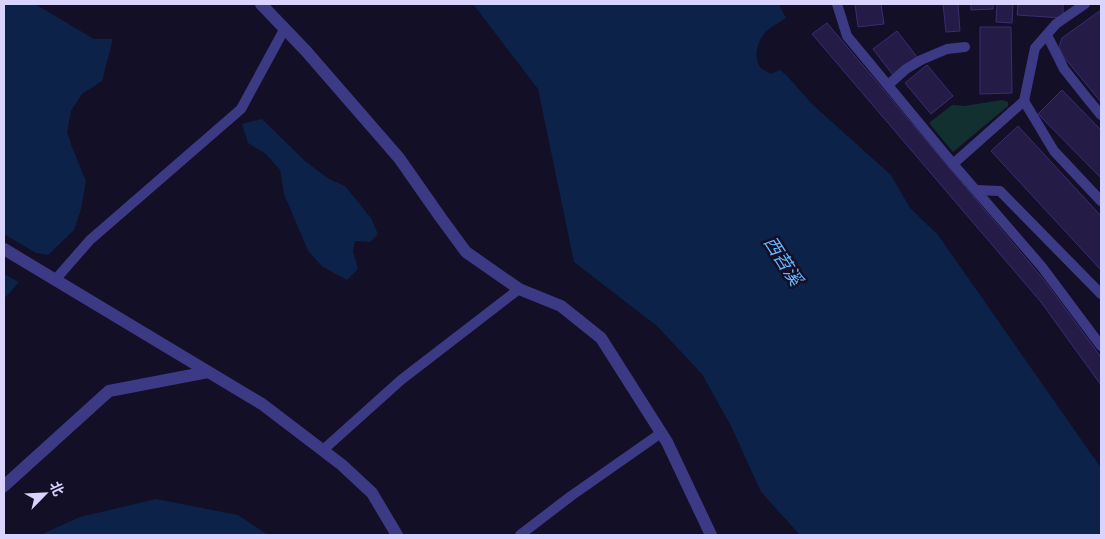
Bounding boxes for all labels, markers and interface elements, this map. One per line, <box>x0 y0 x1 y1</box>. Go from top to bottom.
water label: 西苕溪 <box>759 232 808 291</box>
north arrow <box>20 469 70 519</box>
text: 北 <box>46 479 68 499</box>

